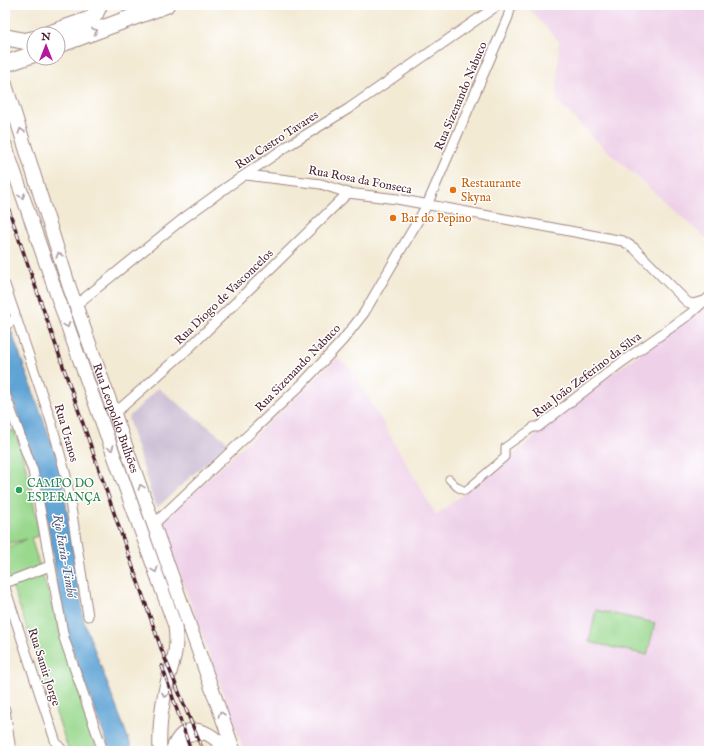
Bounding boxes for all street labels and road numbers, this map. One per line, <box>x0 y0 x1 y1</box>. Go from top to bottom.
street label: Rua Sizenando Nabuco <box>431 39 491 153</box>
street label: Rua Castro Tavares <box>233 108 321 172</box>
street label: Rua Rosa da Fonseca <box>307 163 414 198</box>
street label: Rua Diogo de Vasconcelos <box>172 246 276 348</box>
street label: Rua Sizenando Nabuco <box>252 321 344 415</box>
street label: Rua João Zeferino da Silva <box>530 329 646 422</box>
street label: Rua Leopoldo Bulhões <box>89 361 142 475</box>
street label: Rua Uranos <box>51 402 81 464</box>
street label: Rua Samir Jorge <box>23 626 64 709</box>

